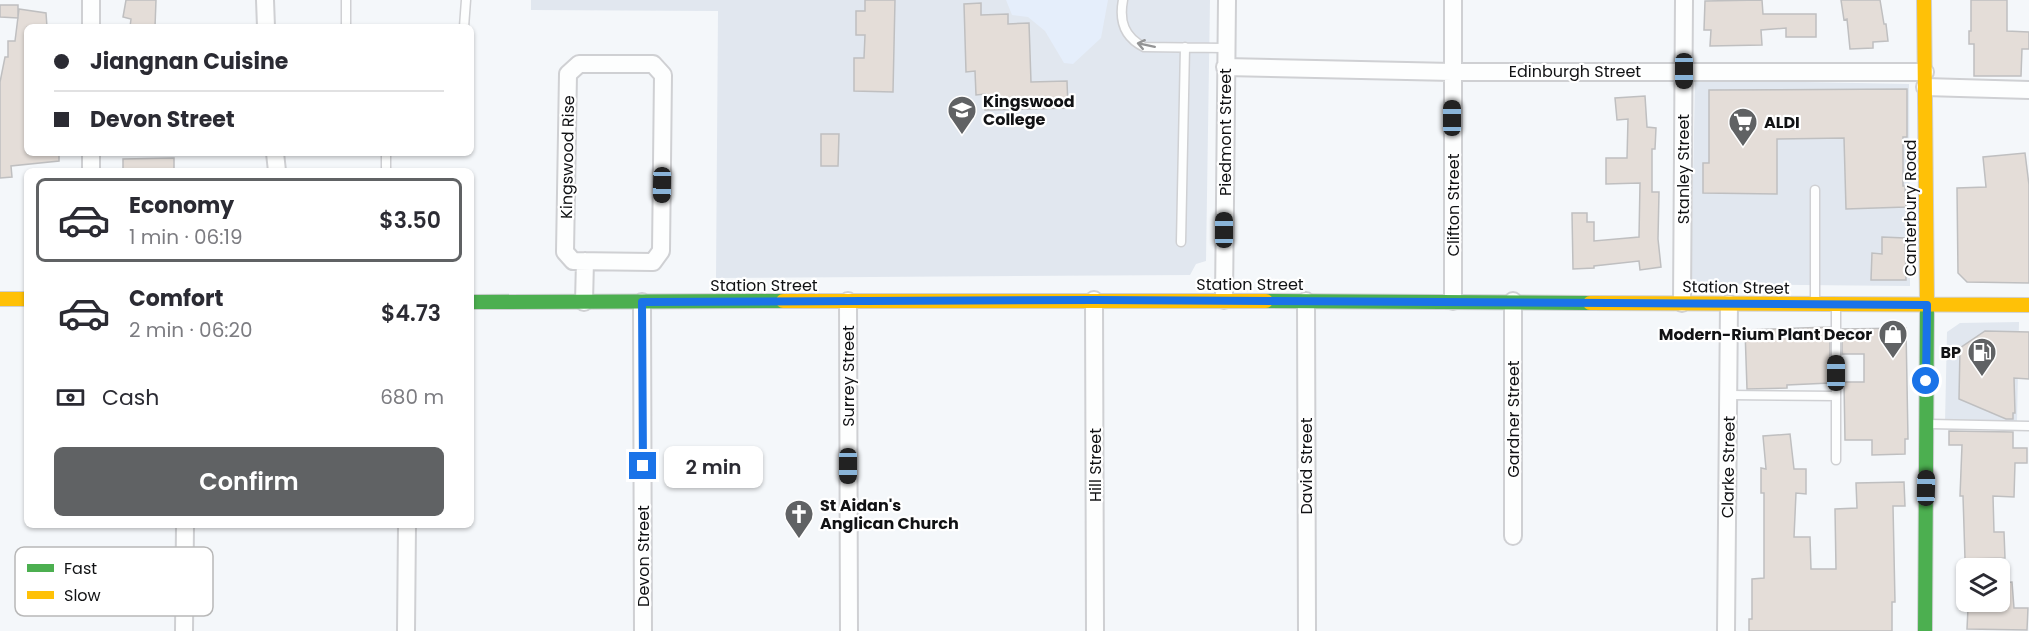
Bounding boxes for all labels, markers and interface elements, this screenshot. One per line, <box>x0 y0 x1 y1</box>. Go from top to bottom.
one-way arrow <box>1137 39 1156 50</box>
text: Jiangnan Cuisine <box>90 46 288 77</box>
car <box>1675 53 1693 89</box>
street label: Edinburgh Street <box>1509 60 1641 83</box>
street label: Piedmont Street <box>1214 68 1237 196</box>
place label: Kingswood College <box>983 90 1075 131</box>
school or university icon: Kingswood College <box>946 94 978 136</box>
street label: Kingswood Rise <box>555 95 580 219</box>
car <box>1443 100 1461 136</box>
text: Devon Street <box>90 104 235 135</box>
supermarket icon: ALDI <box>1727 106 1759 148</box>
place label: ALDI <box>1764 111 1800 134</box>
street label: Stanley Street <box>1672 114 1695 224</box>
street label: Canterbury Road <box>1899 139 1922 277</box>
street label: Clifton Street <box>1442 153 1465 256</box>
car <box>653 167 671 203</box>
text: Economy <box>129 190 234 221</box>
icon: car <box>57 193 111 247</box>
text: $3.50 <box>379 205 441 236</box>
car <box>1215 212 1233 248</box>
text: 1 min · 06:19 <box>129 223 243 251</box>
street label: Station Street <box>1196 273 1304 296</box>
street label: Station Street <box>710 274 818 297</box>
street label: Station Street <box>1682 275 1790 300</box>
text: Comfort <box>129 283 223 314</box>
icon: car <box>57 286 111 340</box>
text: $4.73 <box>381 298 441 329</box>
text: 2 min · 06:20 <box>129 316 253 344</box>
shop icon: Modern-Rium Plant Decor <box>1877 318 1909 360</box>
place label: Modern-Rium Plant Decor <box>1659 323 1872 346</box>
street label: Surrey Street <box>837 325 860 427</box>
fuel station icon: BP <box>1966 336 1998 378</box>
place label: BP <box>1940 341 1961 364</box>
car <box>1827 355 1845 391</box>
street label: Gardner Street <box>1502 360 1525 478</box>
route start <box>1912 367 1939 394</box>
icon: cash <box>54 381 87 414</box>
text: Cash <box>102 382 159 413</box>
text: 680 m <box>380 383 444 411</box>
street label: Clarke Street <box>1716 415 1741 518</box>
street label: David Street <box>1295 417 1318 514</box>
street label: Hill Street <box>1084 428 1107 502</box>
callout: 2 min <box>664 445 763 487</box>
button: Confirm <box>54 447 444 516</box>
car <box>839 448 857 484</box>
route end <box>629 452 656 479</box>
text: 2 min <box>686 453 741 481</box>
car <box>1917 470 1935 506</box>
place label: St Aidan's Anglican Church <box>820 494 959 535</box>
church icon: St Aidan's Anglican Church <box>783 498 815 540</box>
street label: Devon Street <box>632 505 655 607</box>
legend <box>15 547 213 616</box>
text: Fast <box>64 557 97 580</box>
map controls <box>1956 558 2010 612</box>
button: layers <box>1956 558 2010 612</box>
text: Slow <box>64 584 101 607</box>

